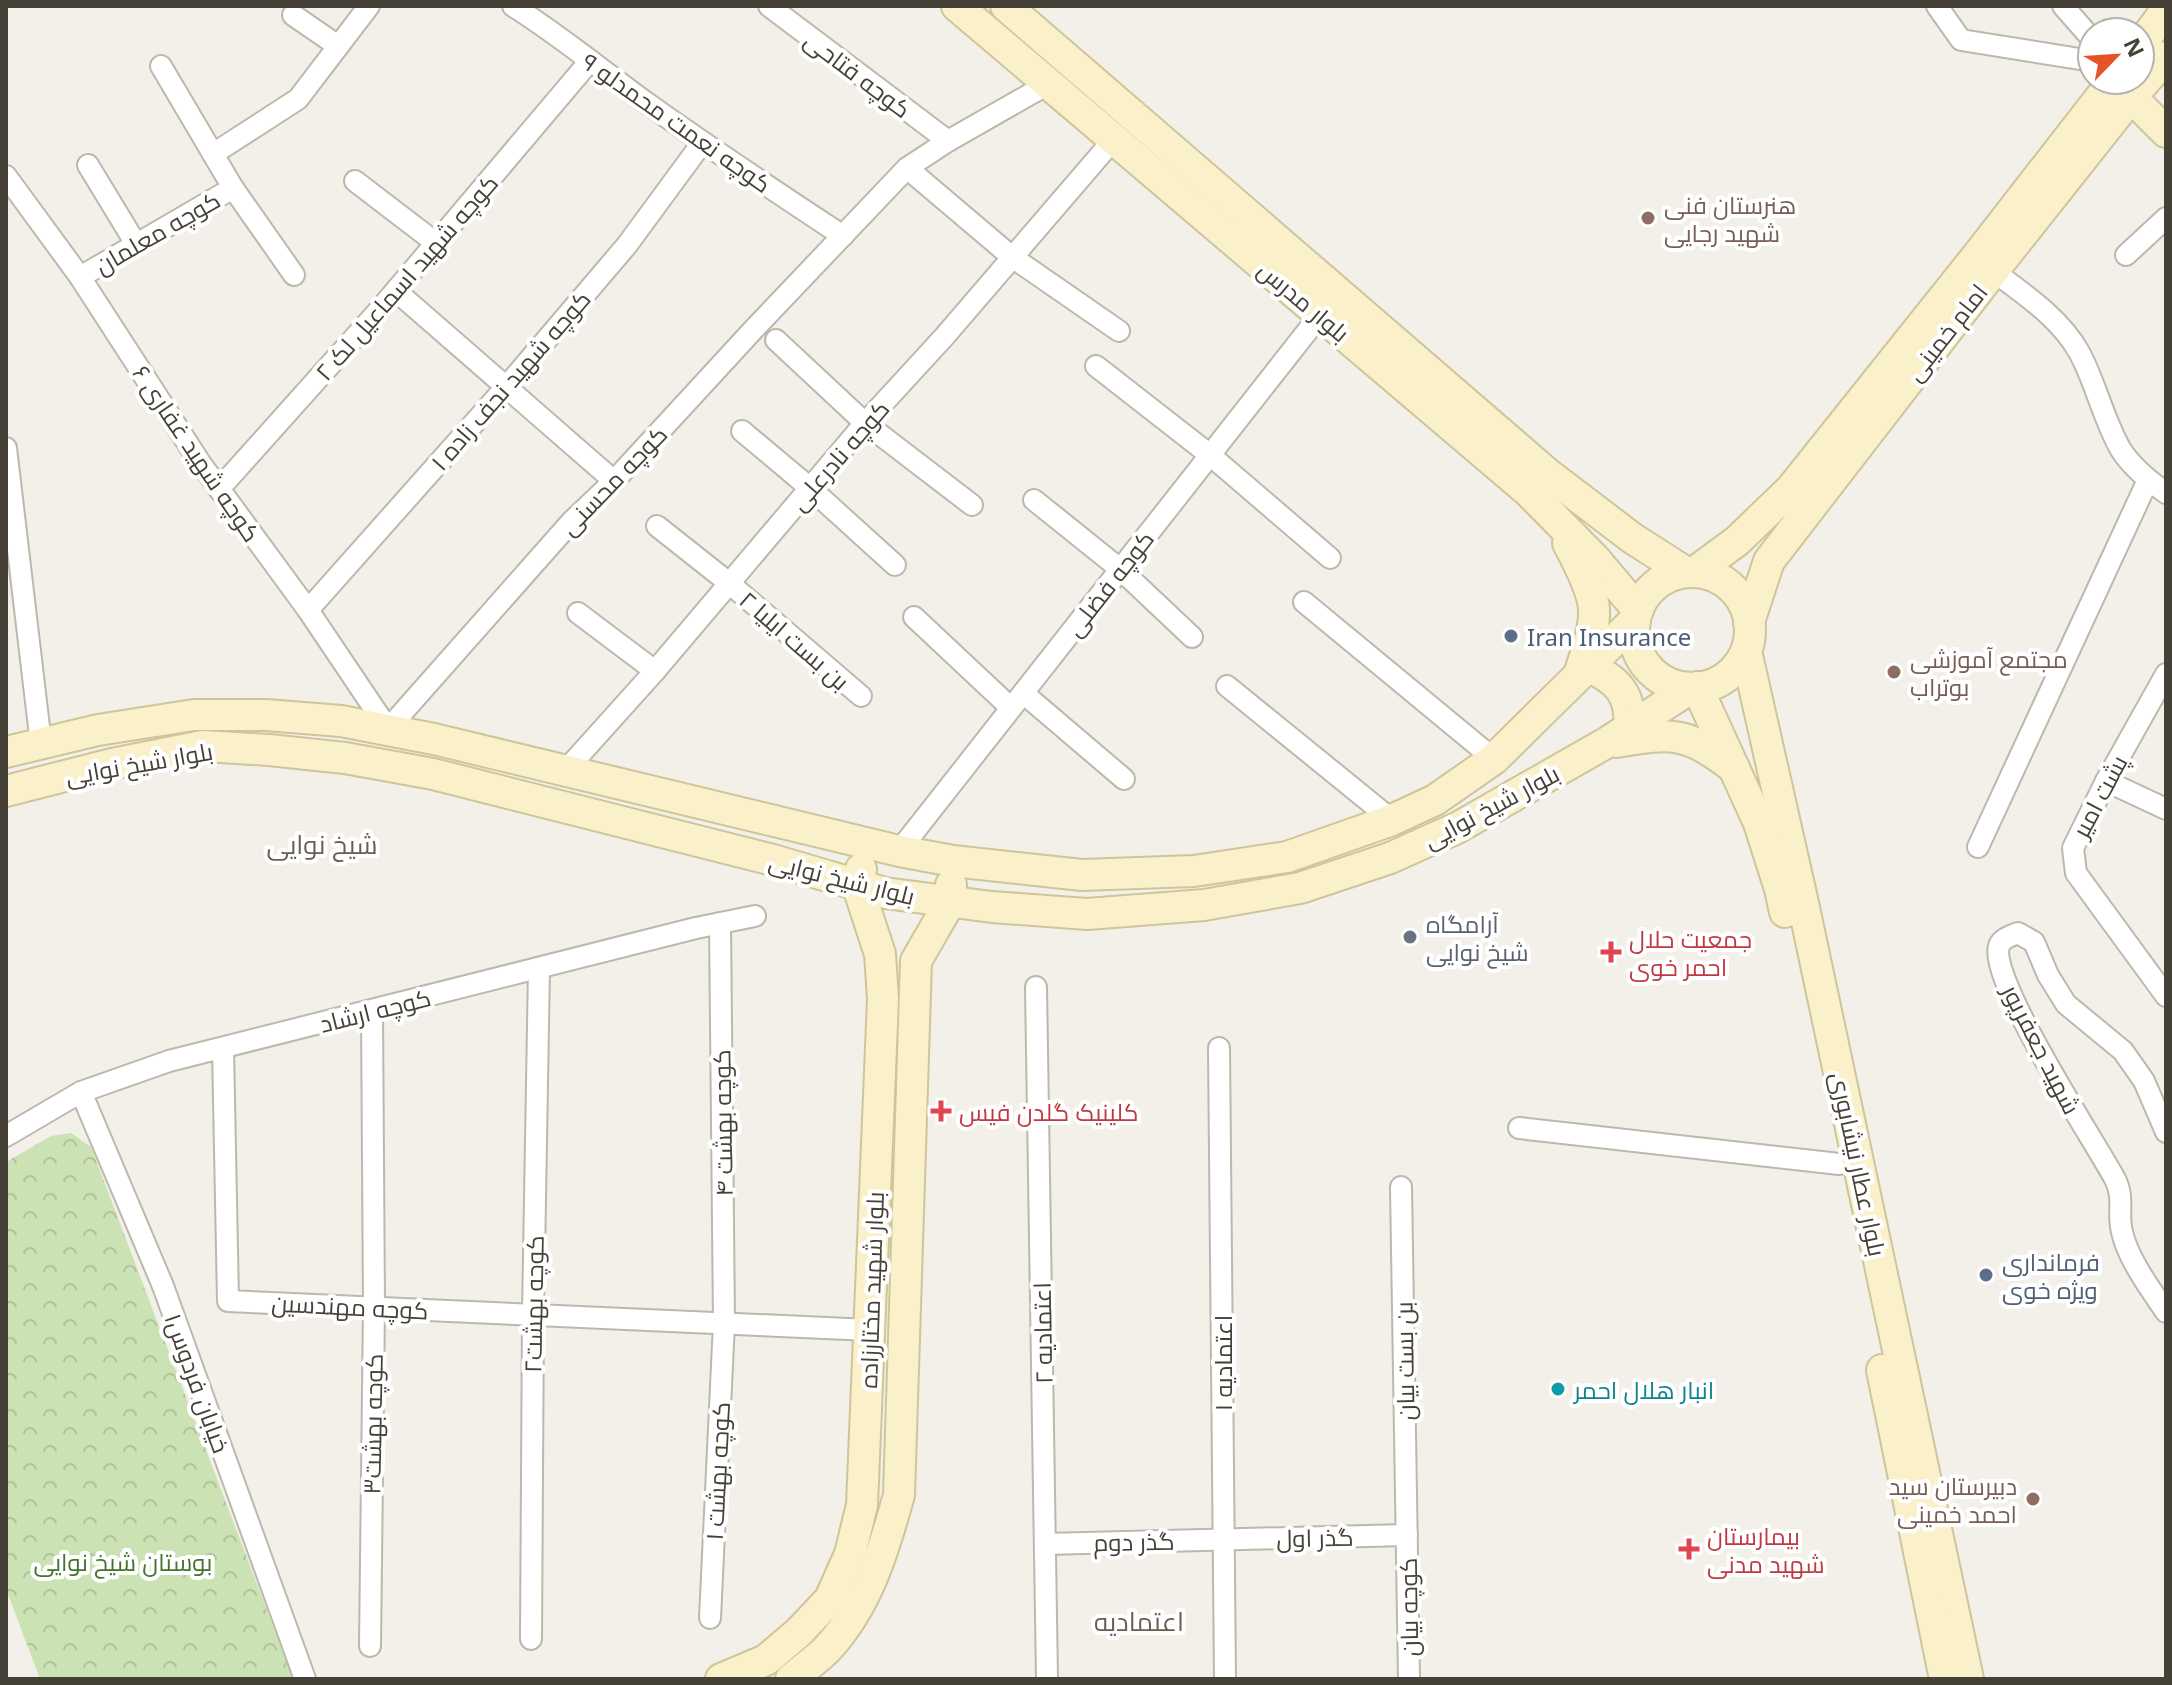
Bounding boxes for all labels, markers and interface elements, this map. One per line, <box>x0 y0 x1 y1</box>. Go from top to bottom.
north arrow <box>2076 16 2156 96</box>
street label: کوچه فتاحی <box>797 23 918 126</box>
text: N <box>2118 33 2152 62</box>
street label: کوچه نعمت محمدلو ۹ <box>575 44 778 201</box>
street label: کوچه شهید اسماعیل لک ۲ <box>307 167 506 388</box>
street label: کوچه معلمان <box>88 183 226 282</box>
place label: هنرستان فنی شهید رجایی <box>1664 188 1796 249</box>
marker: هنرستان فنی شهید رجایی <box>1639 209 1657 227</box>
street label: بلوار مدرس <box>1251 253 1357 349</box>
street label: امام خمینی <box>1898 277 1995 388</box>
street label: کوچه شهید نجف زاده ۱ <box>423 283 598 478</box>
street label: کوچه شهید غفاری ۶ <box>125 358 268 548</box>
street label: کوچه نادرعلی <box>782 393 897 518</box>
street label: کوچه محسنی <box>552 418 675 543</box>
street label: کوچه فضلی <box>1057 523 1162 643</box>
street label: بن بست ایلیا ۲ <box>733 583 857 697</box>
place label: Iran Insurance <box>1527 620 1691 653</box>
marker: Iran Insurance <box>1502 627 1520 645</box>
place label: مجتمع آموزشی بوتراب <box>1910 642 2068 703</box>
marker: مجتمع آموزشی بوتراب <box>1885 663 1903 681</box>
street label: بلوار شیخ نوایی <box>63 734 216 793</box>
street label: پشت امیر <box>2063 748 2136 845</box>
street label: بلوار شیخ نوایی <box>1417 756 1565 856</box>
district label: شیخ نوایی <box>266 826 378 862</box>
street label: بلوار شیخ نوایی <box>765 844 918 913</box>
place label: آرامگاه شیخ نوایی <box>1426 907 1529 969</box>
place label: جمعیت حلال احمر خوی <box>1629 922 1752 983</box>
marker: آرامگاه شیخ نوایی <box>1401 928 1419 946</box>
marker: جمعیت حلال احمر خوی <box>1600 941 1622 963</box>
street label: شهید جعفرپور <box>1993 977 2089 1120</box>
street label: کوچه ارشاد <box>316 980 434 1041</box>
street label: کوچه بهشت ۴ <box>704 1049 741 1197</box>
street label: بلوار عطار نیشابوری <box>1823 1069 1895 1259</box>
place label: کلینیک گلدن فیس <box>959 1095 1139 1128</box>
marker: کلینیک گلدن فیس <box>930 1100 952 1122</box>
street label: بلوار شهید مختارزاده <box>851 1191 891 1389</box>
street label: کوچه بهشت۲ <box>515 1235 552 1373</box>
place label: فرمانداری ویژه خوی <box>2002 1245 2100 1306</box>
marker: فرمانداری ویژه خوی <box>1977 1266 1995 1284</box>
street label: اعتمادیه ۲ <box>1025 1282 1059 1384</box>
street label: کوچه مهندسین <box>271 1285 429 1328</box>
street label: بن بست بیان <box>1386 1301 1422 1421</box>
street label: خیابان فردوس۱ <box>158 1309 238 1457</box>
street label: اعتمادیه ۱ <box>1206 1315 1239 1411</box>
street label: کوچه بهشت۳ <box>354 1353 391 1495</box>
place label: انبار هلال احمر <box>1572 1373 1714 1406</box>
marker: انبار هلال احمر <box>1549 1380 1567 1398</box>
street label: کوچه بهشت ۱ <box>697 1401 738 1541</box>
place label: دبیرستان سید احمد خمینی <box>1889 1469 2017 1530</box>
marker: دبیرستان سید احمد خمینی <box>2024 1490 2042 1508</box>
place label: بیمارستان شهید مدنی <box>1707 1519 1825 1580</box>
street label: گذر اول <box>1276 1520 1354 1554</box>
street label: گذر دوم <box>1093 1524 1175 1559</box>
marker: بیمارستان شهید مدنی <box>1678 1538 1700 1560</box>
park label: بوستان شیخ نوایی <box>33 1545 213 1579</box>
street label: کوچه بیان <box>1391 1557 1426 1657</box>
district label: اعتمادیه <box>1094 1603 1184 1639</box>

